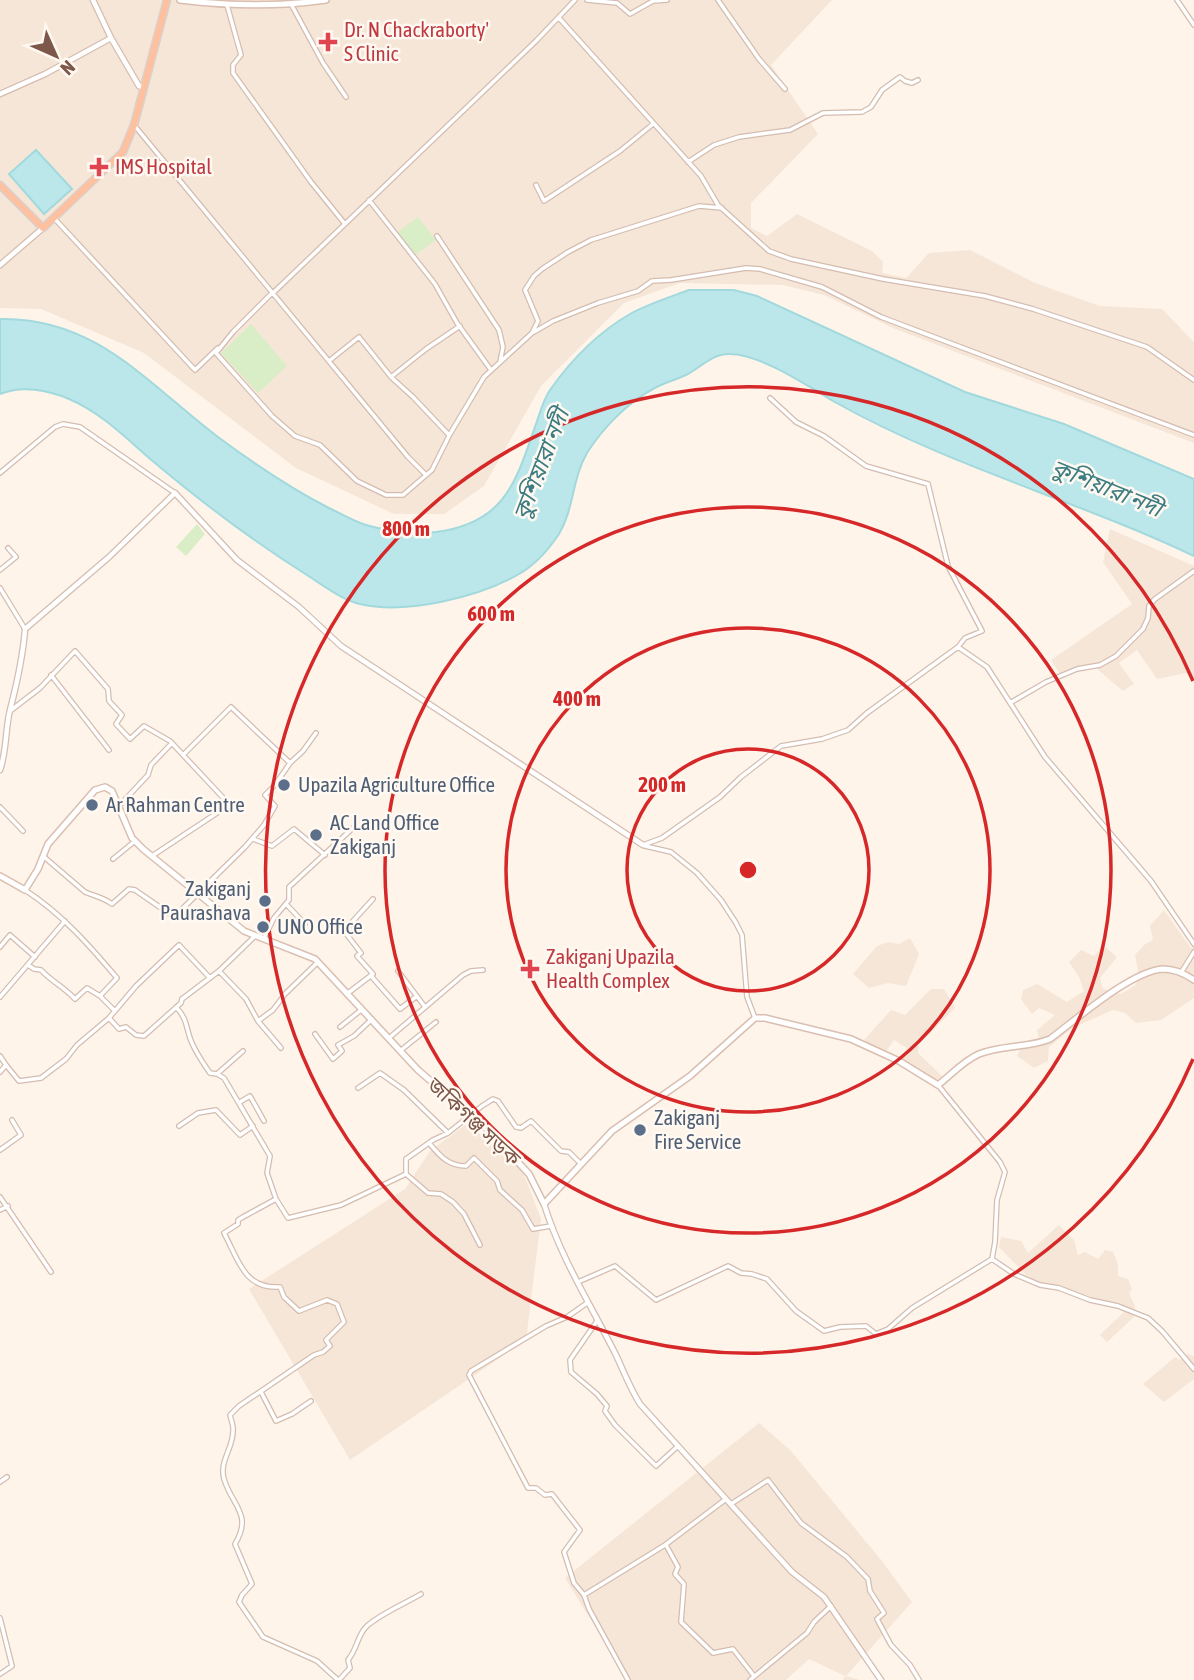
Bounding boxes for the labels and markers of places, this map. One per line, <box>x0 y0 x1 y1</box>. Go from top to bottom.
place label: Dr. N Chackraborty' S Clinic <box>344 17 489 65</box>
marker: Dr. N Chackraborty' S Clinic <box>318 32 338 52</box>
place label: IMS Hospital <box>115 154 212 178</box>
marker: IMS Hospital <box>89 157 109 177</box>
place label: Upazila Agriculture Office <box>298 772 495 796</box>
marker: Upazila Agriculture Office <box>276 777 292 793</box>
place label: Ar Rahman Centre <box>106 792 245 816</box>
marker: Ar Rahman Centre <box>84 797 100 813</box>
place label: AC Land Office Zakiganj <box>330 810 439 858</box>
marker: AC Land Office Zakiganj <box>308 827 324 843</box>
centre of rings <box>736 858 760 882</box>
place label: Zakiganj Paurashava <box>160 876 251 924</box>
marker: Zakiganj Paurashava <box>257 893 273 909</box>
place label: UNO Office <box>277 914 363 938</box>
marker: UNO Office <box>255 919 271 935</box>
place label: Zakiganj Upazila Health Complex <box>546 944 675 992</box>
marker: Zakiganj Upazila Health Complex <box>520 959 540 979</box>
place label: Zakiganj Fire Service <box>654 1105 741 1153</box>
marker: Zakiganj Fire Service <box>632 1122 648 1138</box>

